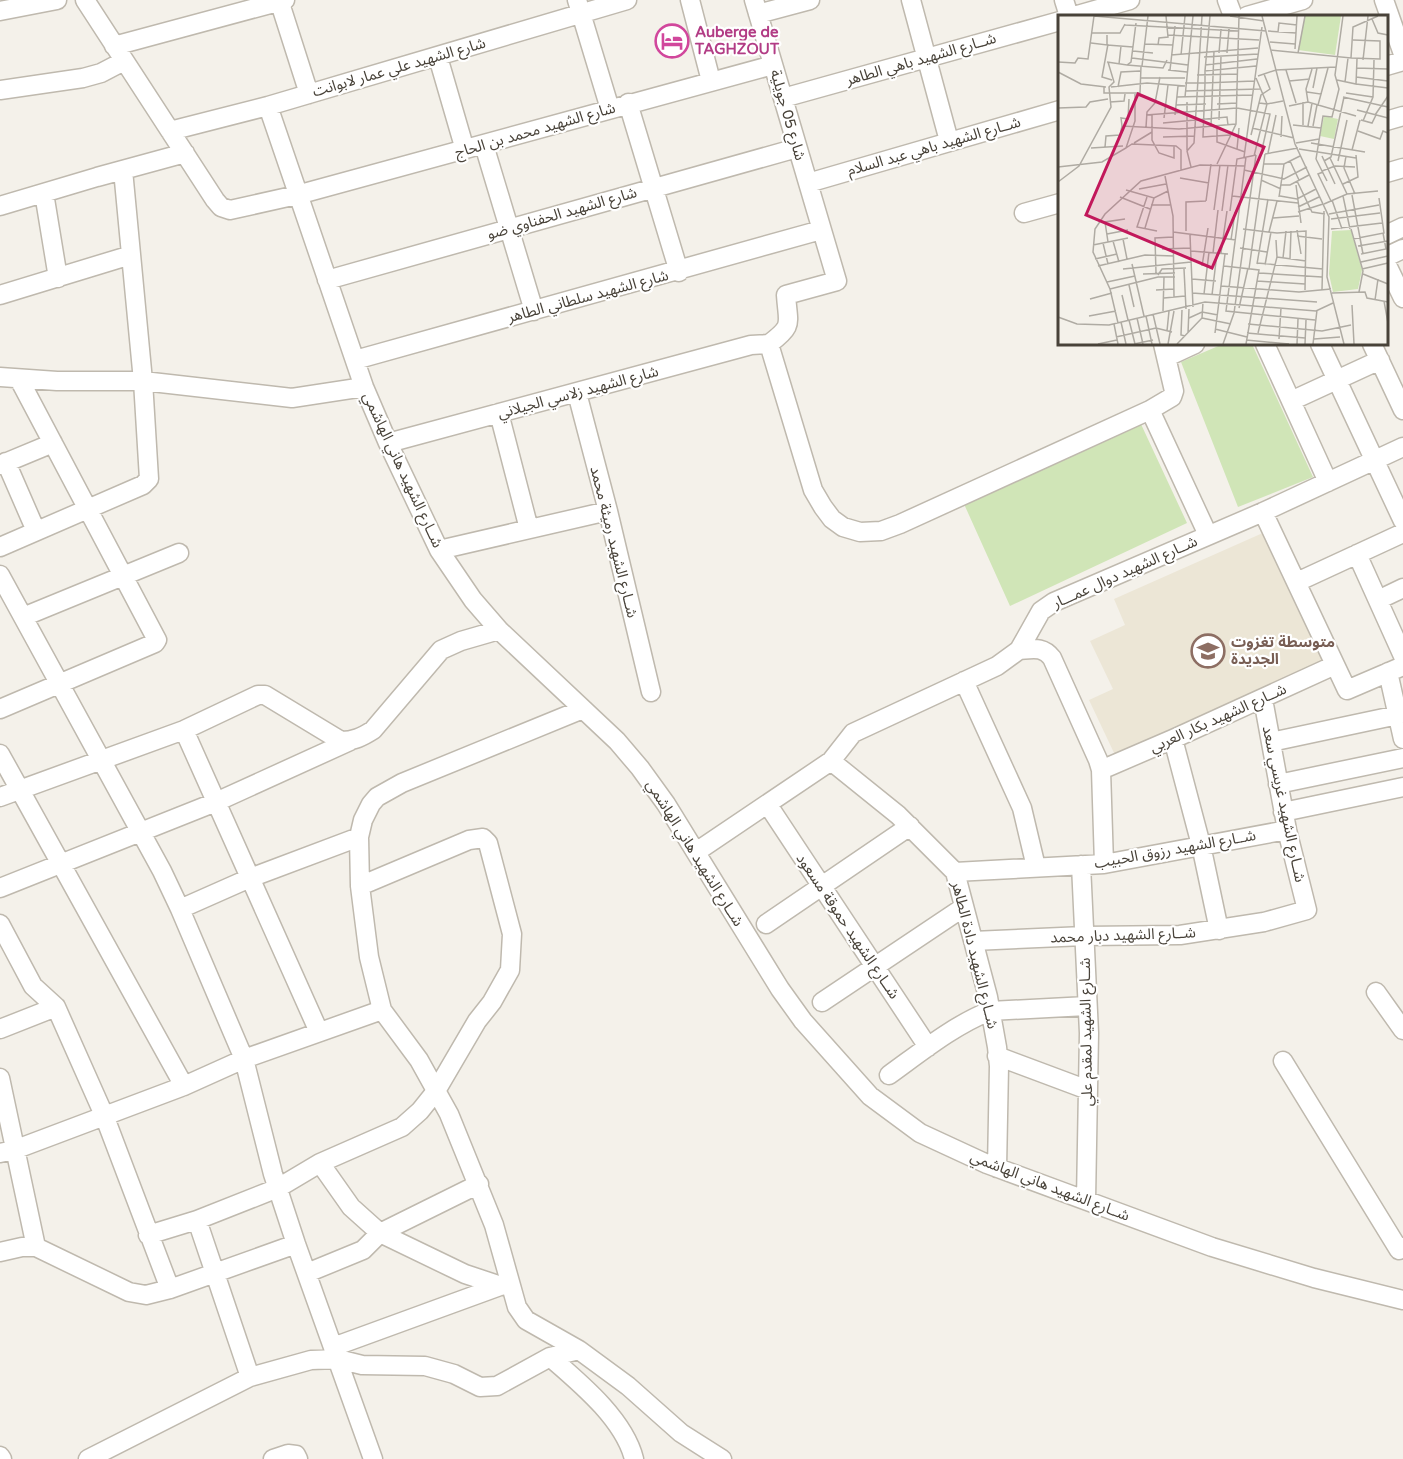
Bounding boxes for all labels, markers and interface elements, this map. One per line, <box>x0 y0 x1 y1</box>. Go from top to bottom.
inset map <box>1058 15 1388 345</box>
hotel icon: Auberge de TAGHZOUT <box>654 23 690 59</box>
place label: Auberge de TAGHZOUT <box>694 23 780 58</box>
street label: شــارع الشهيد باهي الطاهر <box>843 29 999 92</box>
street label: شارع الشهيد علي عمار لابوانت <box>310 34 489 103</box>
street label: شارع 05 جويلية <box>764 67 810 164</box>
street label: شارع الشهيد محمد بن الحاج <box>453 98 618 164</box>
street label: شــارع الشهيد باهي عبد السلام <box>845 113 1024 182</box>
street label: شارع الشهيد الحفناوي ضو <box>485 183 640 246</box>
street label: شارع الشهيد سلطاني الطاهر <box>505 266 671 329</box>
street label: شارع الشهيد زلاسي الجيلاني <box>496 362 661 425</box>
street label: شــارع الشهيد هاني الهاشمي <box>356 389 447 552</box>
street label: شــارع الشهيد رميثة محمد <box>584 464 642 621</box>
street label: شــارع الشهيد دوال عمـــار <box>1049 532 1202 615</box>
school or university icon: متوسطة تغزوت الجديدة <box>1190 633 1226 669</box>
place label: متوسطة تغزوت الجديدة <box>1231 633 1335 668</box>
street label: شــارع الشهيد بكار العربي <box>1147 680 1291 759</box>
street label: شــارع الشهيد غريسي سعد <box>1256 724 1309 885</box>
street label: شــارع الشهيد هاني الهاشمي <box>640 776 748 931</box>
street label: شــارع الشهيد رزوق الحبيب <box>1093 826 1258 875</box>
street label: شــارع الشهيد حموقة مسعود <box>790 850 904 1004</box>
street label: شــارع الشهيد دادة الطاهر <box>945 878 1002 1032</box>
street label: شــارع الشهيد دبار محمد <box>1050 923 1196 950</box>
street label: شــارع الشهيد لمقدم علي <box>1076 957 1099 1107</box>
street label: شــارع الشهيد هاني الهاشمي <box>967 1147 1133 1228</box>

